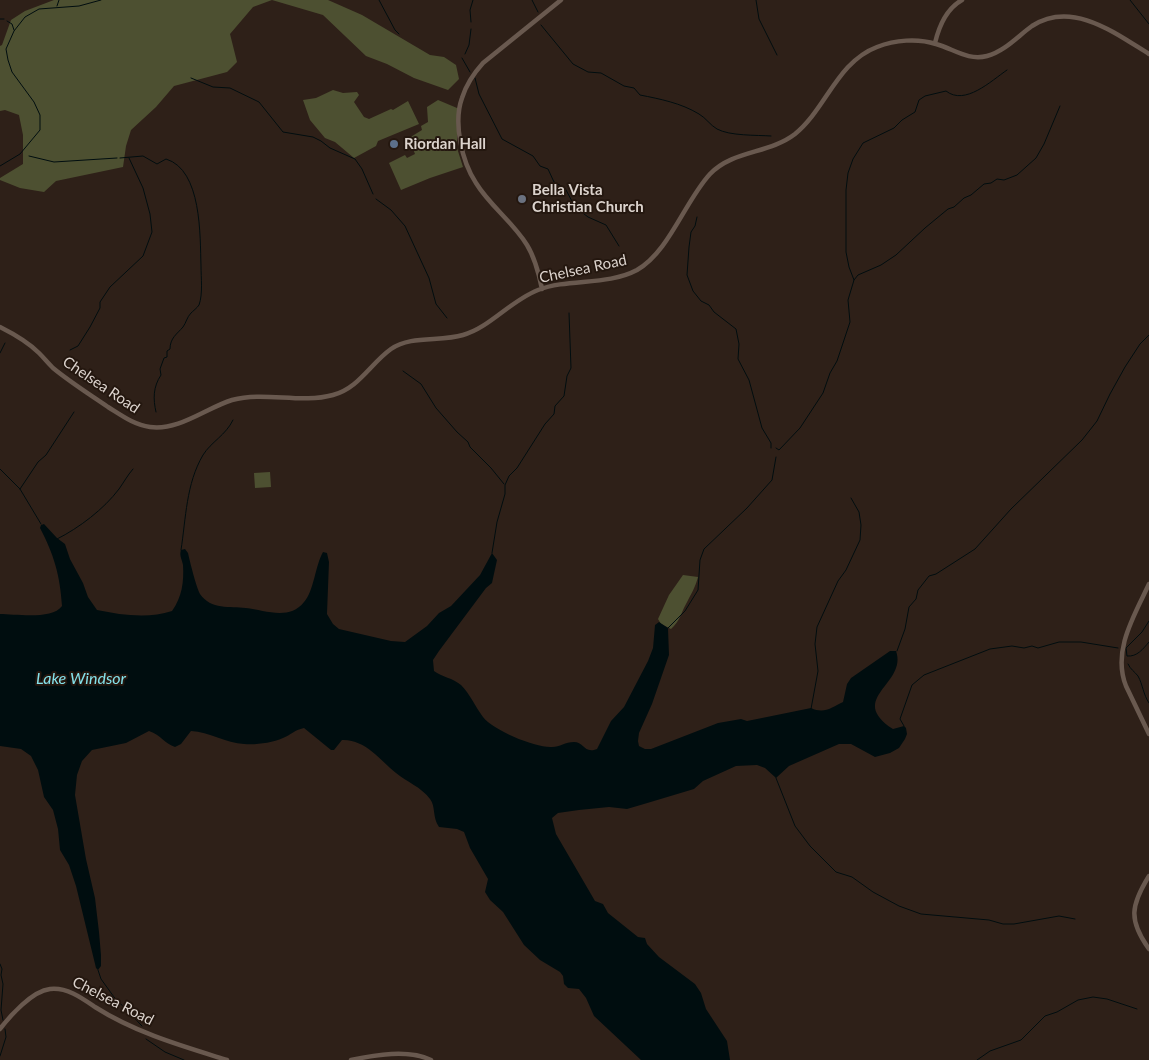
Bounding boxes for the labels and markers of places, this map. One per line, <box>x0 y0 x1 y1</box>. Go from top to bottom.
place label: Riordan Hall <box>404 135 486 153</box>
marker: Riordan Hall <box>388 138 400 150</box>
place label: Bella Vista Christian Church <box>532 181 644 216</box>
marker: Bella Vista Christian Church <box>516 193 528 205</box>

